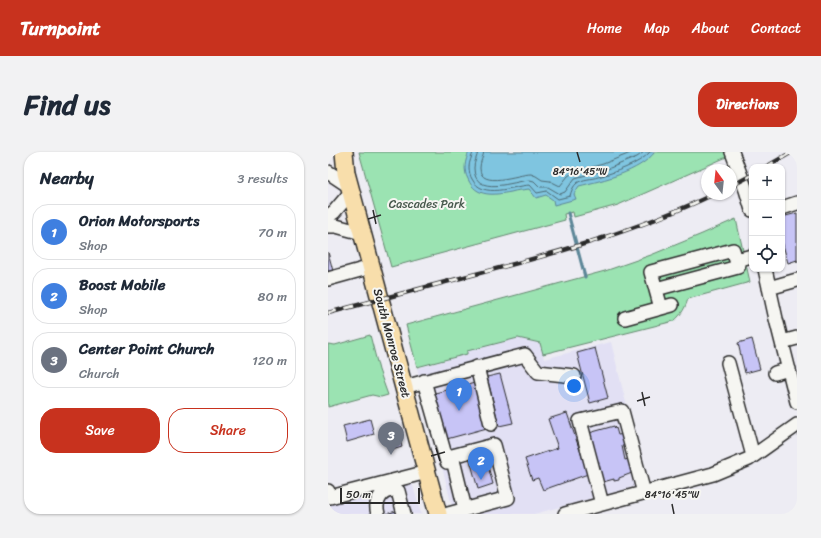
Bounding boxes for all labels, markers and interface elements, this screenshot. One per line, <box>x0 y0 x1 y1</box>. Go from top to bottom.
text: Turnpoint <box>20 12 101 45</box>
text: Home <box>587 16 622 41</box>
text: Map <box>644 16 670 41</box>
text: About <box>692 16 729 41</box>
text: Contact <box>751 16 801 41</box>
text: Find us <box>24 80 111 129</box>
button: Directions <box>698 82 797 127</box>
text: Nearby <box>40 163 94 193</box>
text: 84°16'45"W <box>553 163 608 181</box>
north arrow <box>701 164 737 200</box>
map controls <box>749 164 785 272</box>
button: + <box>749 164 785 200</box>
text: 3 results <box>237 167 288 190</box>
park label: Cascades Park <box>389 193 465 215</box>
button: − <box>749 200 785 236</box>
text: Orion Motorsports <box>79 208 199 234</box>
text: 1 <box>51 221 57 244</box>
text: 70 m <box>258 221 287 244</box>
text: Shop <box>79 234 107 257</box>
button: locate <box>749 236 785 272</box>
text: Boost Mobile <box>79 272 165 298</box>
text: 2 <box>50 285 58 308</box>
text: 80 m <box>258 285 287 308</box>
street label: South Monroe Street <box>367 286 417 400</box>
text: Shop <box>79 298 107 321</box>
text: Center Point Church <box>79 336 214 362</box>
text: 3 <box>50 349 58 372</box>
text: 120 m <box>252 349 287 372</box>
text: Church <box>79 362 120 385</box>
your location <box>564 376 584 396</box>
pin: 1 <box>446 378 472 411</box>
button: Save <box>40 408 160 453</box>
button: Share <box>168 408 288 453</box>
pin: 3 <box>378 422 404 455</box>
pin: 2 <box>468 447 494 480</box>
text: 50 m <box>346 485 371 504</box>
scale bar <box>340 486 420 505</box>
text: 84°16'45"W <box>645 486 700 504</box>

